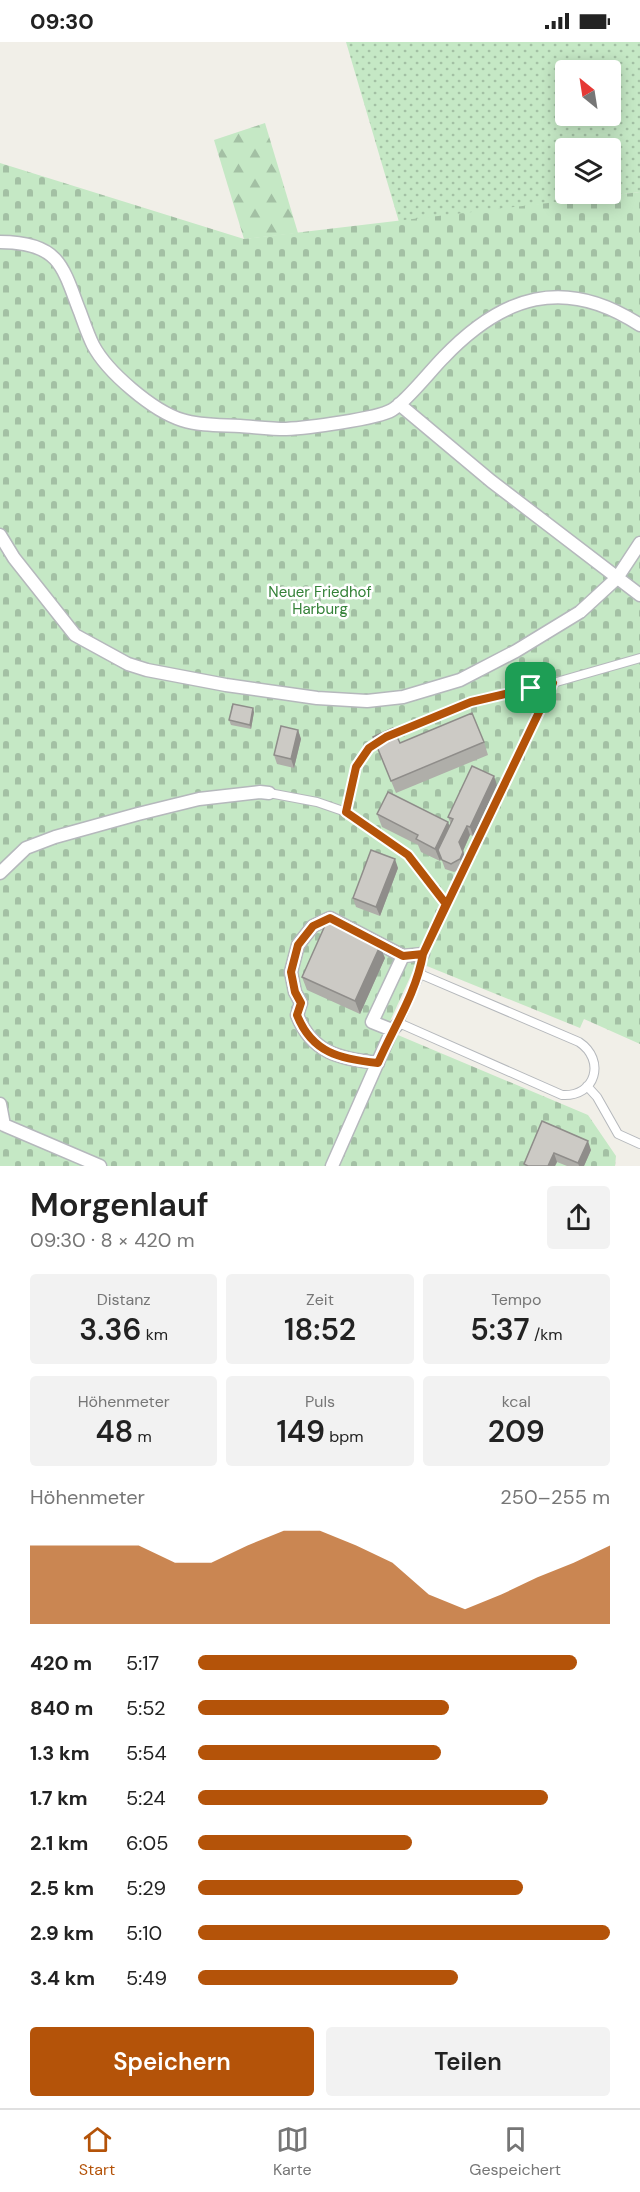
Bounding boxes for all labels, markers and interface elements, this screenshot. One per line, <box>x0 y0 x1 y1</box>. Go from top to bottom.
text: 09:30 <box>30 7 94 36</box>
north arrow <box>555 60 621 126</box>
map controls <box>555 60 621 204</box>
button: layers <box>555 138 621 204</box>
park label: Neuer Friedhof Harburg <box>268 582 372 619</box>
pin <box>505 662 556 713</box>
icon: arrive <box>514 671 547 704</box>
text: Morgenlauf <box>30 1183 209 1226</box>
button: share <box>547 1186 610 1249</box>
text: 09:30 · 8 × 420 m <box>30 1227 194 1253</box>
text: Distanz <box>97 1289 151 1310</box>
text: Zeit <box>306 1289 334 1310</box>
text: Tempo <box>491 1289 542 1310</box>
text: 3.36 <box>79 1310 141 1349</box>
text: 18:52 <box>284 1310 356 1349</box>
text: 5:37 <box>470 1310 530 1349</box>
text: km <box>141 1324 168 1345</box>
text: /km <box>530 1324 562 1345</box>
text: Höhenmeter <box>78 1391 170 1412</box>
text: Puls <box>305 1391 335 1412</box>
text: kcal <box>502 1391 531 1412</box>
text: 48 <box>95 1412 133 1451</box>
text: 149 <box>276 1412 325 1451</box>
text: 209 <box>488 1412 545 1451</box>
text: m <box>133 1426 152 1447</box>
text: bpm <box>325 1426 364 1447</box>
text: Höhenmeter <box>30 1484 145 1510</box>
text: 250–255 m <box>500 1484 610 1510</box>
text: 420 m <box>30 1650 92 1676</box>
text: 5:17 <box>126 1650 159 1676</box>
text: 840 m <box>30 1695 93 1721</box>
text: 5:52 <box>126 1695 166 1721</box>
text: 1.3 km <box>30 1740 89 1766</box>
text: 5:54 <box>126 1740 167 1766</box>
text: 1.7 km <box>30 1785 88 1811</box>
text: 5:24 <box>126 1785 166 1811</box>
text: 2.1 km <box>30 1830 88 1856</box>
text: 6:05 <box>126 1830 168 1856</box>
text: 2.5 km <box>30 1875 94 1901</box>
text: 5:29 <box>126 1875 166 1901</box>
text: 2.9 km <box>30 1920 94 1946</box>
text: 5:10 <box>126 1920 162 1946</box>
text: 3.4 km <box>30 1965 95 1991</box>
text: 5:49 <box>126 1965 167 1991</box>
button: Speichern <box>30 2027 314 2096</box>
button: Teilen <box>326 2027 610 2096</box>
tab: Start <box>79 2123 115 2180</box>
tab: Karte <box>273 2123 312 2180</box>
tab: Gespeichert <box>469 2123 561 2180</box>

